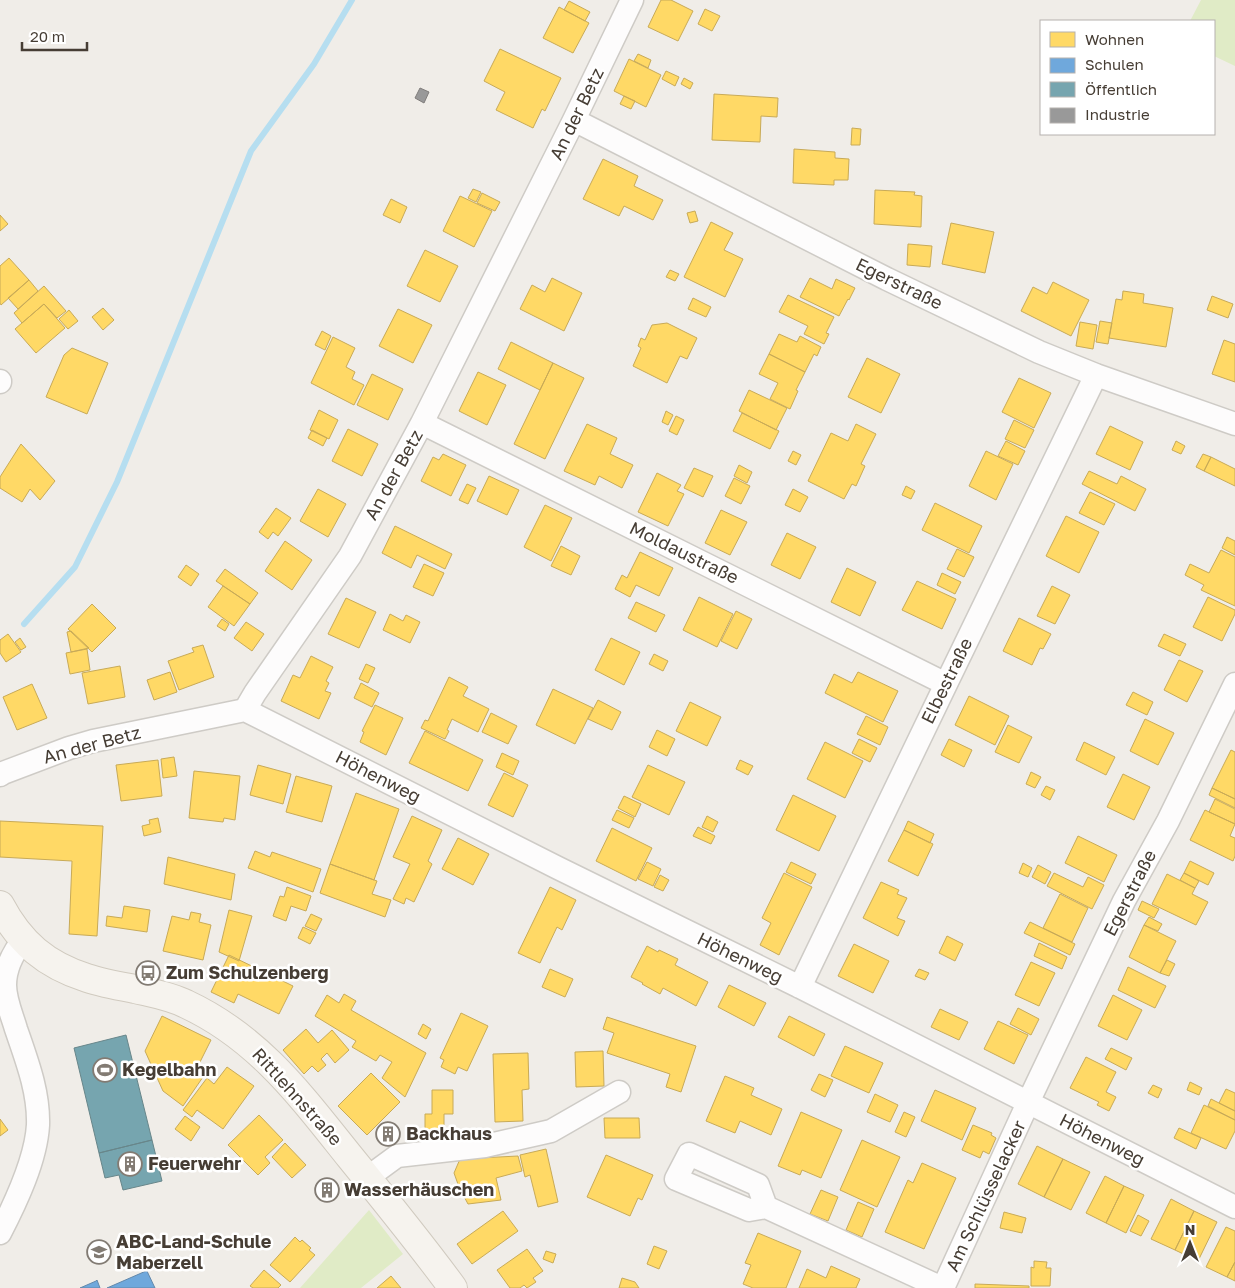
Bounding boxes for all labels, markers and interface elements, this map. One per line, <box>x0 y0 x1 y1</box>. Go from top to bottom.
scale bar <box>22 20 88 52</box>
legend <box>1040 20 1215 135</box>
text: 20 m <box>30 27 65 45</box>
text: Wohnen <box>1085 30 1144 48</box>
text: Schulen <box>1085 55 1144 73</box>
street label: An der Betz <box>544 64 608 163</box>
text: Öffentlich <box>1085 80 1157 98</box>
text: Industrie <box>1085 105 1150 123</box>
street label: Egerstraße <box>852 253 946 314</box>
street label: An der Betz <box>359 425 427 524</box>
street label: Moldaustraße <box>626 516 743 588</box>
street label: Elbestraße <box>916 634 976 727</box>
street label: An der Betz <box>41 720 143 768</box>
street label: Höhenweg <box>332 745 425 807</box>
street label: Egerstraße <box>1098 846 1160 939</box>
street label: Höhenweg <box>694 927 787 987</box>
bus stop icon: Zum Schulzenberg <box>135 960 161 986</box>
place label: Zum Schulzenberg <box>166 961 329 983</box>
street label: Rittlehnstraße <box>248 1043 347 1150</box>
sports icon: Kegelbahn <box>92 1057 118 1083</box>
place label: Kegelbahn <box>122 1058 216 1080</box>
street label: Höhenweg <box>1056 1108 1149 1170</box>
street label: Am Schlüsselacker <box>940 1117 1030 1275</box>
building icon: Backhaus <box>375 1121 401 1147</box>
place label: Backhaus <box>406 1122 492 1144</box>
building icon: Feuerwehr <box>117 1151 143 1177</box>
place label: Feuerwehr <box>148 1152 241 1174</box>
building icon: Wasserhäuschen <box>314 1177 340 1203</box>
place label: Wasserhäuschen <box>344 1178 494 1200</box>
north arrow <box>1165 1218 1215 1268</box>
text: N <box>1185 1221 1195 1238</box>
place label: ABC-Land-Schule Maberzell <box>116 1230 272 1273</box>
school or university icon: ABC-Land-Schule Maberzell <box>86 1239 112 1265</box>

